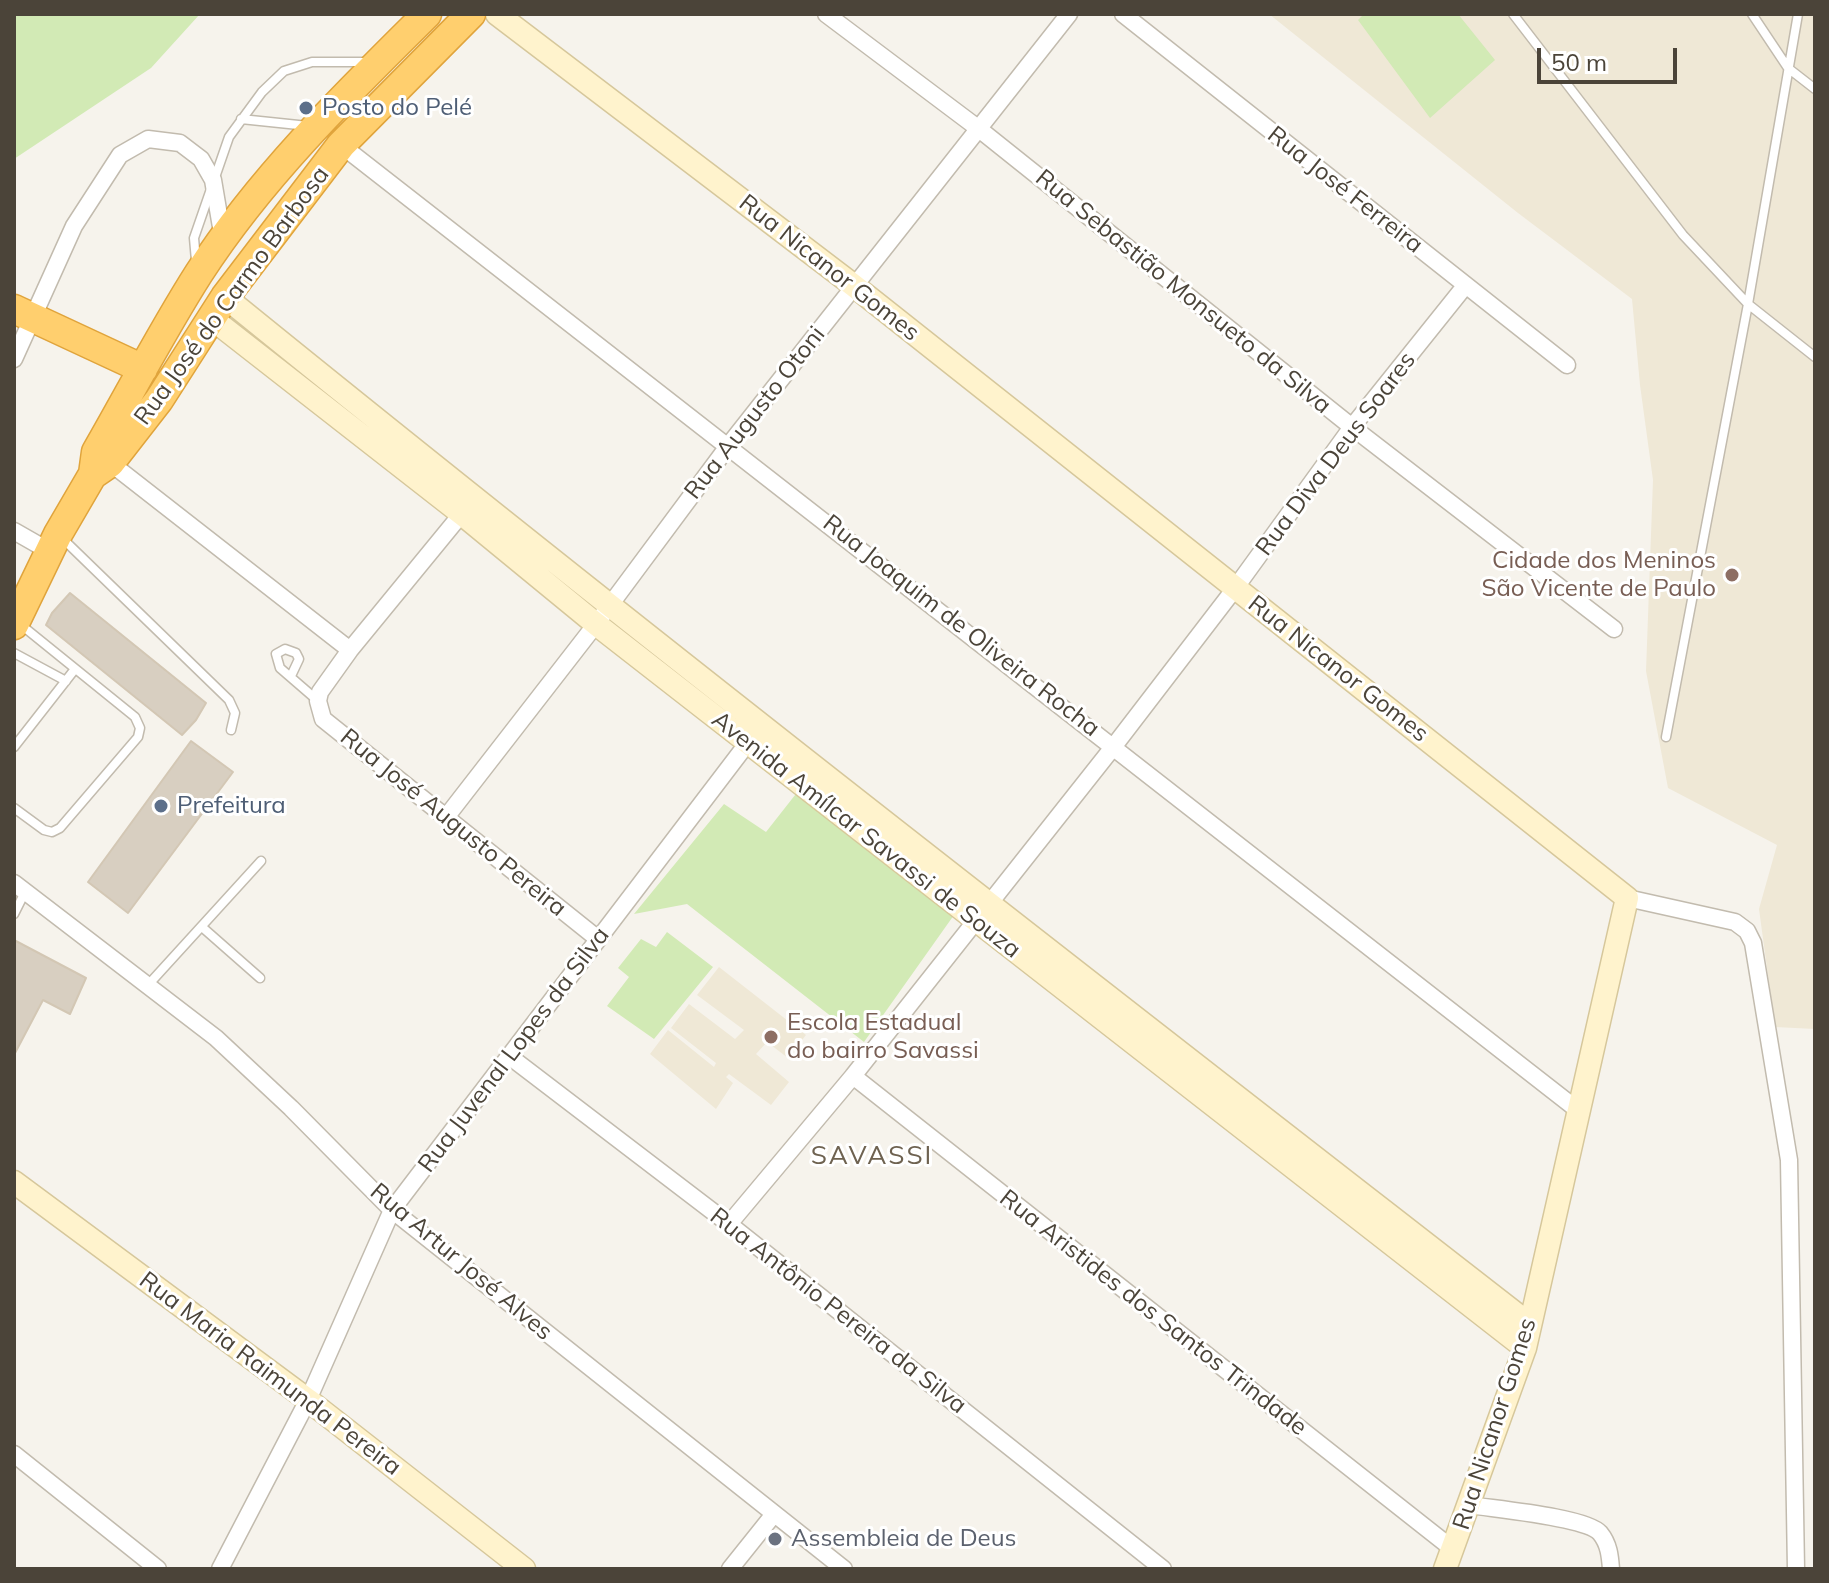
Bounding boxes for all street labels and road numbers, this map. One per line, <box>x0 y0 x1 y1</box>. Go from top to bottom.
street label: Rua José Ferreira <box>1262 120 1428 260</box>
street label: Rua José do Carmo Barbosa <box>129 161 335 431</box>
street label: Rua Sebastião Monsueto da Silva <box>1029 164 1337 420</box>
street label: Rua Nicanor Gomes <box>733 189 925 347</box>
street label: Rua Augusto Otoni <box>679 321 831 505</box>
street label: Rua Diva Deus Soares <box>1250 347 1422 561</box>
street label: Rua Joaquim de Oliveira Rocha <box>817 509 1105 743</box>
street label: Rua Nicanor Gomes <box>1242 590 1434 748</box>
street label: Avenida Amílcar Savassi de Souza <box>706 705 1026 965</box>
street label: Rua José Augusto Pereira <box>334 723 572 923</box>
street label: Rua Juvenal Lopes da Silva <box>412 922 616 1178</box>
street label: Rua Artur José Alves <box>364 1177 558 1347</box>
street label: Rua Aristides dos Santos Trindade <box>994 1184 1312 1442</box>
street label: Rua Antônio Pereira da Silva <box>704 1202 972 1420</box>
street label: Rua Maria Raimunda Pereira <box>133 1266 407 1482</box>
street label: Rua Nicanor Gomes <box>1447 1314 1543 1534</box>

